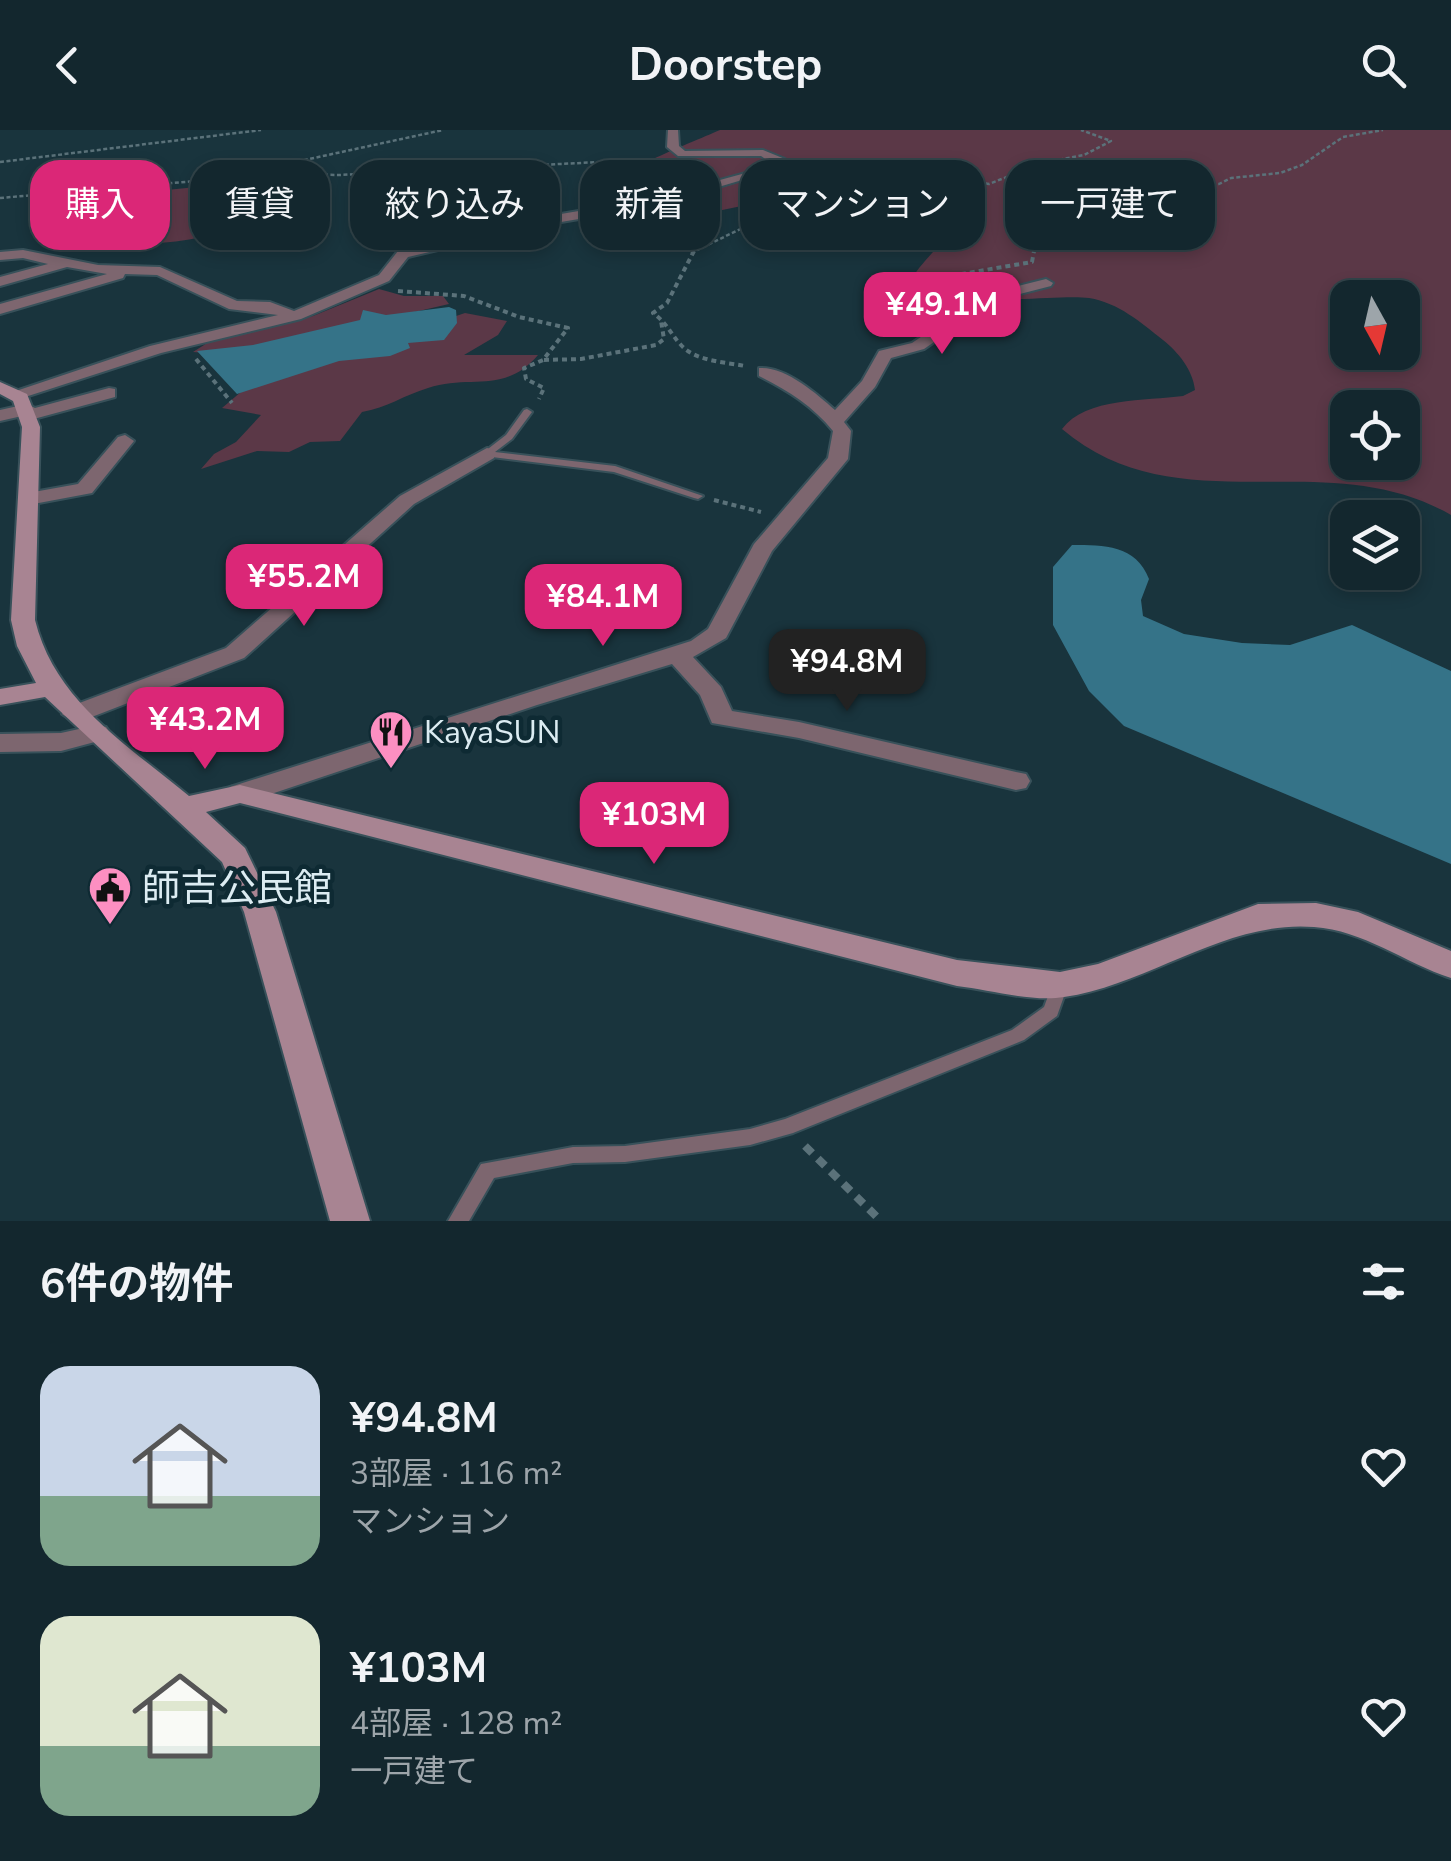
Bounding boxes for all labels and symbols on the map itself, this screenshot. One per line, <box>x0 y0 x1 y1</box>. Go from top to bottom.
pin: ¥49.1M <box>861 272 1023 357</box>
north arrow <box>1330 280 1420 370</box>
pin: ¥55.2M <box>223 544 385 629</box>
pin: ¥84.1M <box>522 564 684 649</box>
pin: ¥94.8M <box>766 629 928 714</box>
pin: ¥43.2M <box>124 687 286 772</box>
restaurant icon: KayaSUN <box>368 709 414 770</box>
place label: KayaSUN <box>424 711 561 754</box>
pin: ¥103M <box>584 782 724 867</box>
place label: 師吉公民館 <box>142 863 332 914</box>
public building icon: 師吉公民館 <box>87 865 133 926</box>

